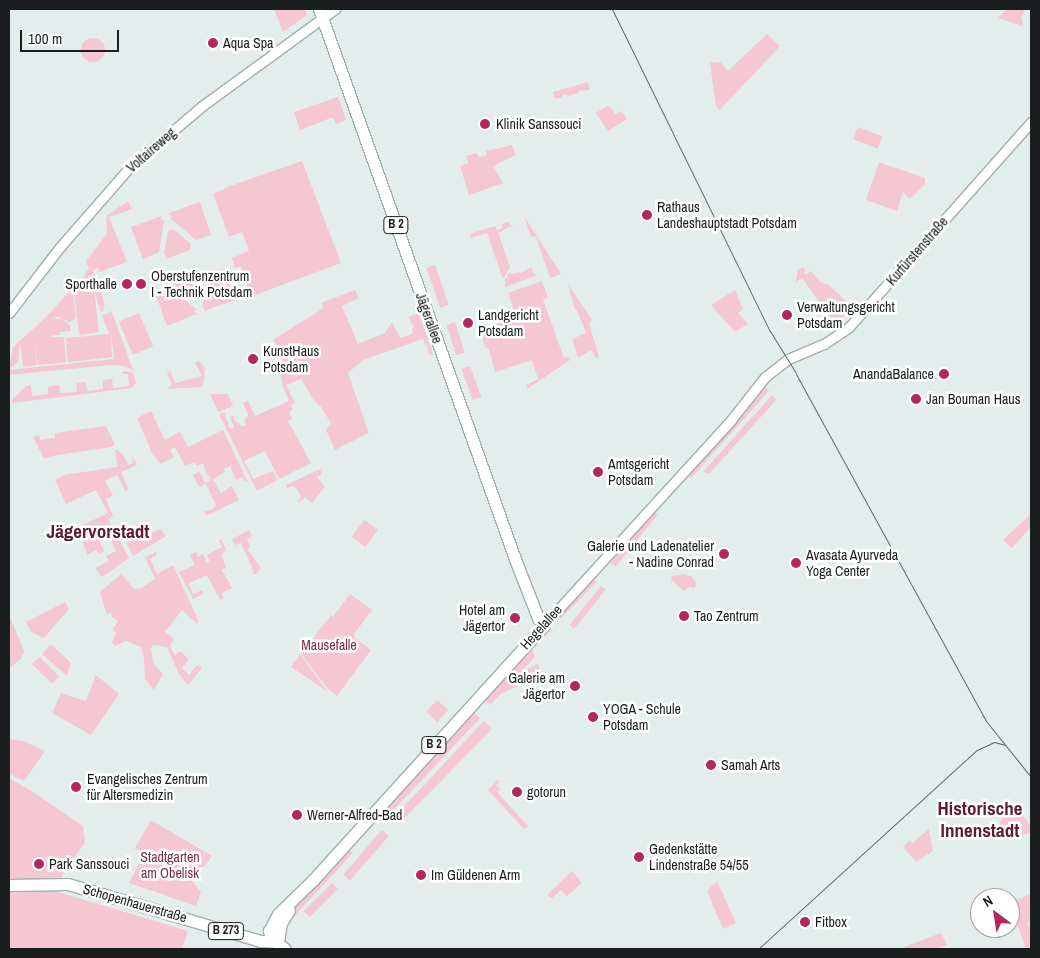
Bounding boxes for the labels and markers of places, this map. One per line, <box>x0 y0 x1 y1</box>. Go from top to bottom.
place label: Aqua Spa <box>223 35 273 51</box>
marker: Aqua Spa <box>207 37 219 49</box>
place label: Klinik Sanssouci <box>496 116 582 132</box>
marker: Klinik Sanssouci <box>478 117 492 131</box>
place label: Rathaus Landeshauptstadt Potsdam <box>657 199 797 232</box>
marker: Rathaus Landeshauptstadt Potsdam <box>641 209 653 221</box>
place label: Oberstufenzentrum I - Technik Potsdam <box>151 268 252 300</box>
place label: Sporthalle <box>65 276 117 292</box>
marker: Sporthalle <box>121 278 133 290</box>
marker: Oberstufenzentrum I - Technik Potsdam <box>135 278 147 290</box>
place label: Verwaltungsgericht Potsdam <box>797 299 895 332</box>
place label: Landgericht Potsdam <box>478 307 539 340</box>
marker: Verwaltungsgericht Potsdam <box>781 309 793 321</box>
marker: Landgericht Potsdam <box>462 317 474 329</box>
place label: KunstHaus Potsdam <box>263 343 319 376</box>
marker: KunstHaus Potsdam <box>247 353 259 365</box>
place label: AnandaBalance <box>853 366 934 382</box>
marker: AnandaBalance <box>938 368 950 380</box>
place label: Jan Bouman Haus <box>926 391 1020 407</box>
marker: Jan Bouman Haus <box>910 393 922 405</box>
place label: Amtsgericht Potsdam <box>608 456 669 488</box>
marker: Amtsgericht Potsdam <box>592 466 604 478</box>
place label: Galerie und Ladenatelier - Nadine Conrad <box>587 538 714 570</box>
place label: Avasata Ayurveda Yoga Center <box>806 547 899 580</box>
marker: Galerie und Ladenatelier - Nadine Conrad <box>718 548 730 560</box>
marker: Avasata Ayurveda Yoga Center <box>790 557 802 569</box>
place label: Hotel am Jägertor <box>459 602 505 634</box>
place label: Tao Zentrum <box>694 608 759 624</box>
marker: Tao Zentrum <box>678 610 690 622</box>
marker: Hotel am Jägertor <box>509 612 521 624</box>
place label: Galerie am Jägertor <box>508 670 565 702</box>
marker: Galerie am Jägertor <box>569 680 581 692</box>
place label: YOGA - Schule Potsdam <box>603 701 681 734</box>
marker: YOGA - Schule Potsdam <box>587 711 599 723</box>
place label: Samah Arts <box>721 757 781 773</box>
marker: Samah Arts <box>705 759 717 771</box>
place label: Evangelisches Zentrum für Altersmedizin <box>87 771 208 804</box>
marker: Evangelisches Zentrum für Altersmedizin <box>69 780 83 794</box>
place label: gotorun <box>527 784 566 800</box>
marker: gotorun <box>511 786 523 798</box>
place label: Werner-Alfred-Bad <box>307 807 402 823</box>
marker: Werner-Alfred-Bad <box>291 809 303 821</box>
place label: Gedenkstätte Lindenstraße 54/55 <box>649 841 749 874</box>
marker: Gedenkstätte Lindenstraße 54/55 <box>633 851 645 863</box>
place label: Park Sanssouci <box>49 856 129 872</box>
marker: Park Sanssouci <box>33 858 45 870</box>
place label: Im Güldenen Arm <box>431 867 521 883</box>
marker: Im Güldenen Arm <box>415 869 427 881</box>
place label: Fitbox <box>815 914 847 930</box>
marker: Fitbox <box>799 916 811 928</box>

